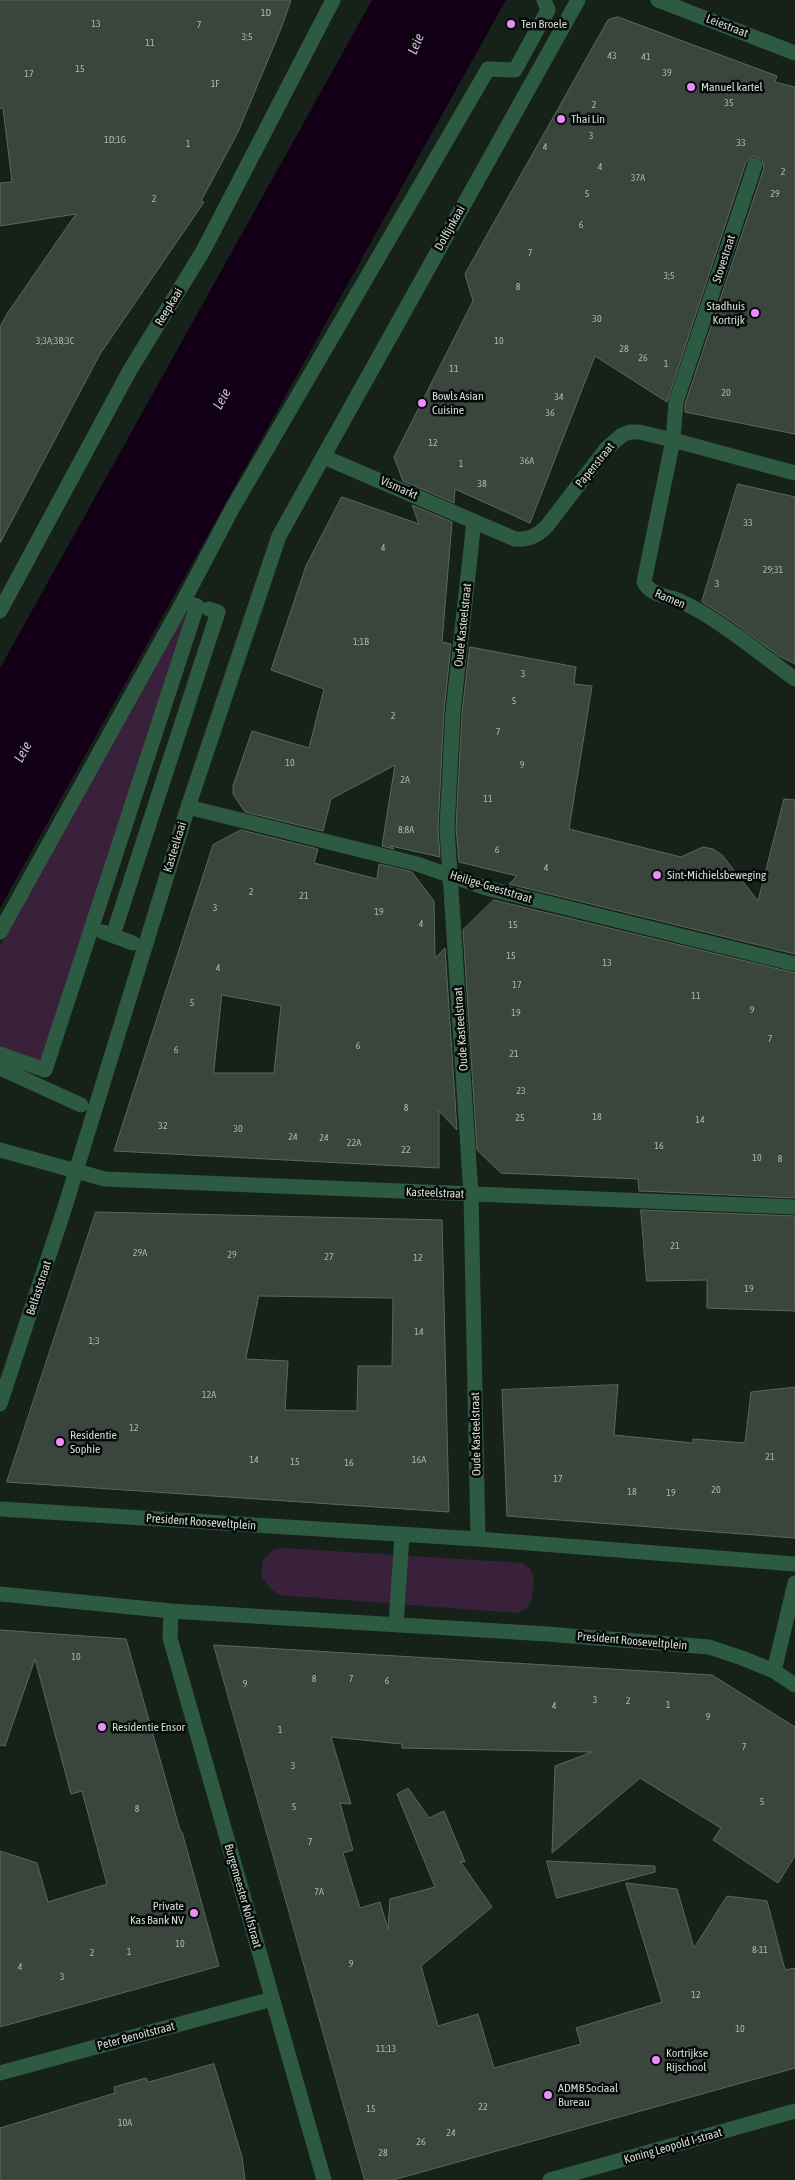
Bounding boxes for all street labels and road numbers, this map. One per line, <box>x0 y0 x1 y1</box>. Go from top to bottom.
street label: Leiestraat <box>704 11 750 41</box>
street label: Dolfijnkaai <box>432 203 468 253</box>
street label: Stovestraat <box>709 233 739 285</box>
street label: Reepkaai <box>152 285 186 329</box>
street label: Papenstraat <box>572 440 618 490</box>
street label: Vismarkt <box>378 473 420 503</box>
street label: Oude Kasteelstraat <box>451 582 475 668</box>
street label: Ramen <box>653 586 687 612</box>
street label: Kasteelkaai <box>161 820 189 874</box>
street label: Heilige-Geeststraat <box>448 868 534 906</box>
street label: Oude Kasteelstraat <box>451 987 471 1071</box>
street label: Kasteelstraat <box>406 1185 464 1201</box>
street label: Belfaststraat <box>23 1259 55 1317</box>
street label: Oude Kasteelstraat <box>468 1392 484 1476</box>
street label: President Rooseveltplein <box>145 1511 257 1533</box>
street label: President Rooseveltplein <box>576 1629 688 1653</box>
street label: Burgemeester Nolfstraat <box>221 1842 265 1950</box>
street label: Peter Benoitstraat <box>96 2019 176 2053</box>
street label: Koning Leopold I-straat <box>622 2125 724 2167</box>

